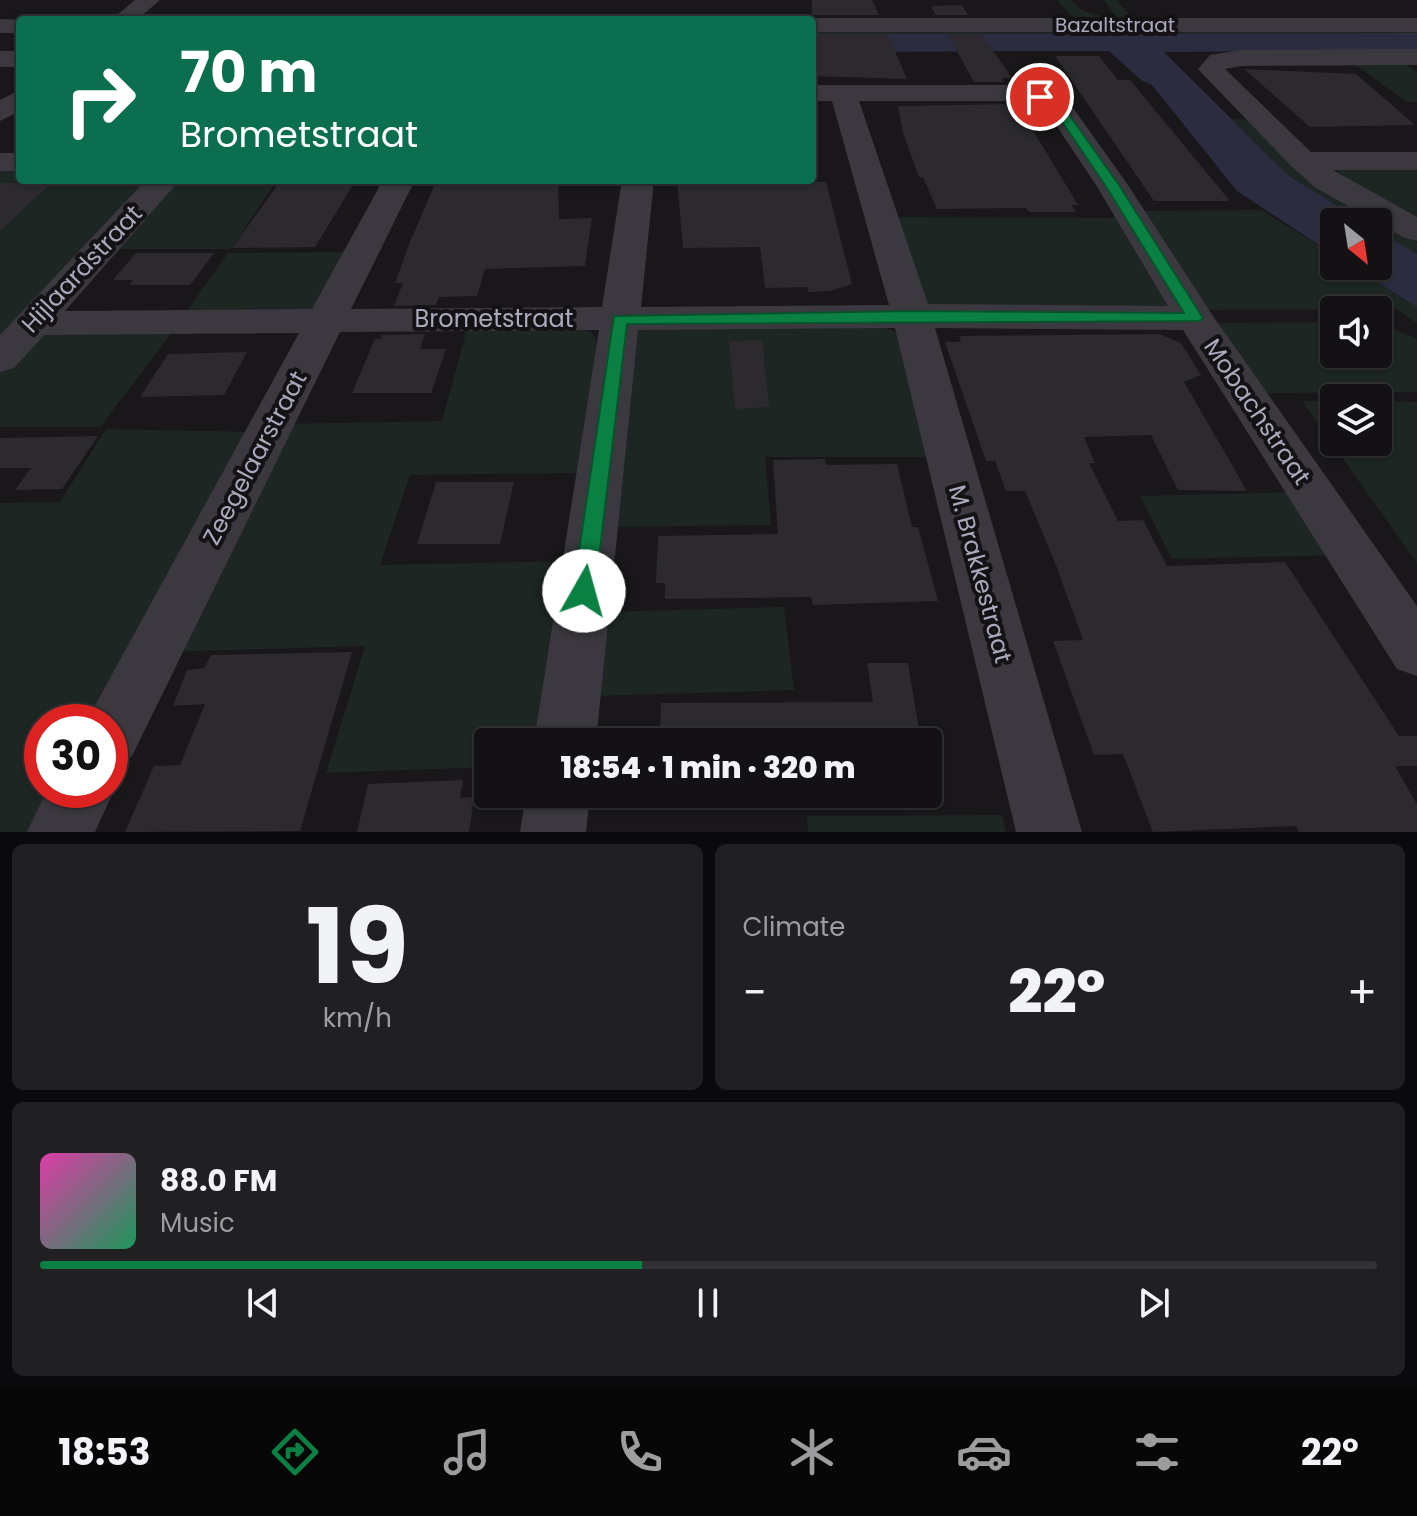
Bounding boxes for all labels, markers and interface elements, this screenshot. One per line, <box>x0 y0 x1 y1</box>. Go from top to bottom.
street label: Bazaltstraat <box>1055 11 1175 39</box>
text: 70 m <box>180 33 318 112</box>
icon: right <box>48 48 152 152</box>
pin <box>1006 63 1074 131</box>
icon: arrive <box>1018 75 1062 119</box>
text: Brometstraat <box>180 109 418 160</box>
street label: Hijlaardstraat <box>14 198 149 340</box>
north arrow <box>1320 208 1392 280</box>
map controls <box>1320 208 1392 456</box>
button: sound <box>1320 296 1392 368</box>
street label: Brometstraat <box>415 302 573 335</box>
street label: Mobachstraat <box>1196 332 1319 491</box>
street label: Zeegelaarstraat <box>195 365 314 551</box>
button: layers <box>1320 384 1392 456</box>
street label: M. Brakkestraat <box>941 481 1020 667</box>
position arrow <box>542 549 626 633</box>
speed limit sign: 30 <box>24 704 128 808</box>
text: 18:54 · 1 min · 320 m <box>561 746 856 789</box>
text: 19 <box>306 874 409 1019</box>
text: Climate <box>743 909 845 945</box>
text: 22° <box>1008 950 1105 1034</box>
text: − <box>743 962 767 1023</box>
text: + <box>1347 962 1377 1023</box>
text: km/h <box>323 1000 392 1036</box>
text: 88.0 FM <box>160 1159 277 1202</box>
text: Music <box>160 1205 235 1241</box>
icon: previous <box>241 1281 285 1325</box>
icon: pause <box>686 1281 730 1325</box>
icon: next <box>1132 1281 1176 1325</box>
icon: directions <box>267 1424 323 1480</box>
icon: music <box>439 1424 495 1480</box>
icon: phone <box>612 1424 668 1480</box>
icon: climate <box>784 1424 840 1480</box>
icon: car <box>956 1424 1012 1480</box>
icon: filters <box>1129 1424 1185 1480</box>
text: 18:53 <box>58 1427 150 1478</box>
text: 22° <box>1301 1427 1359 1478</box>

